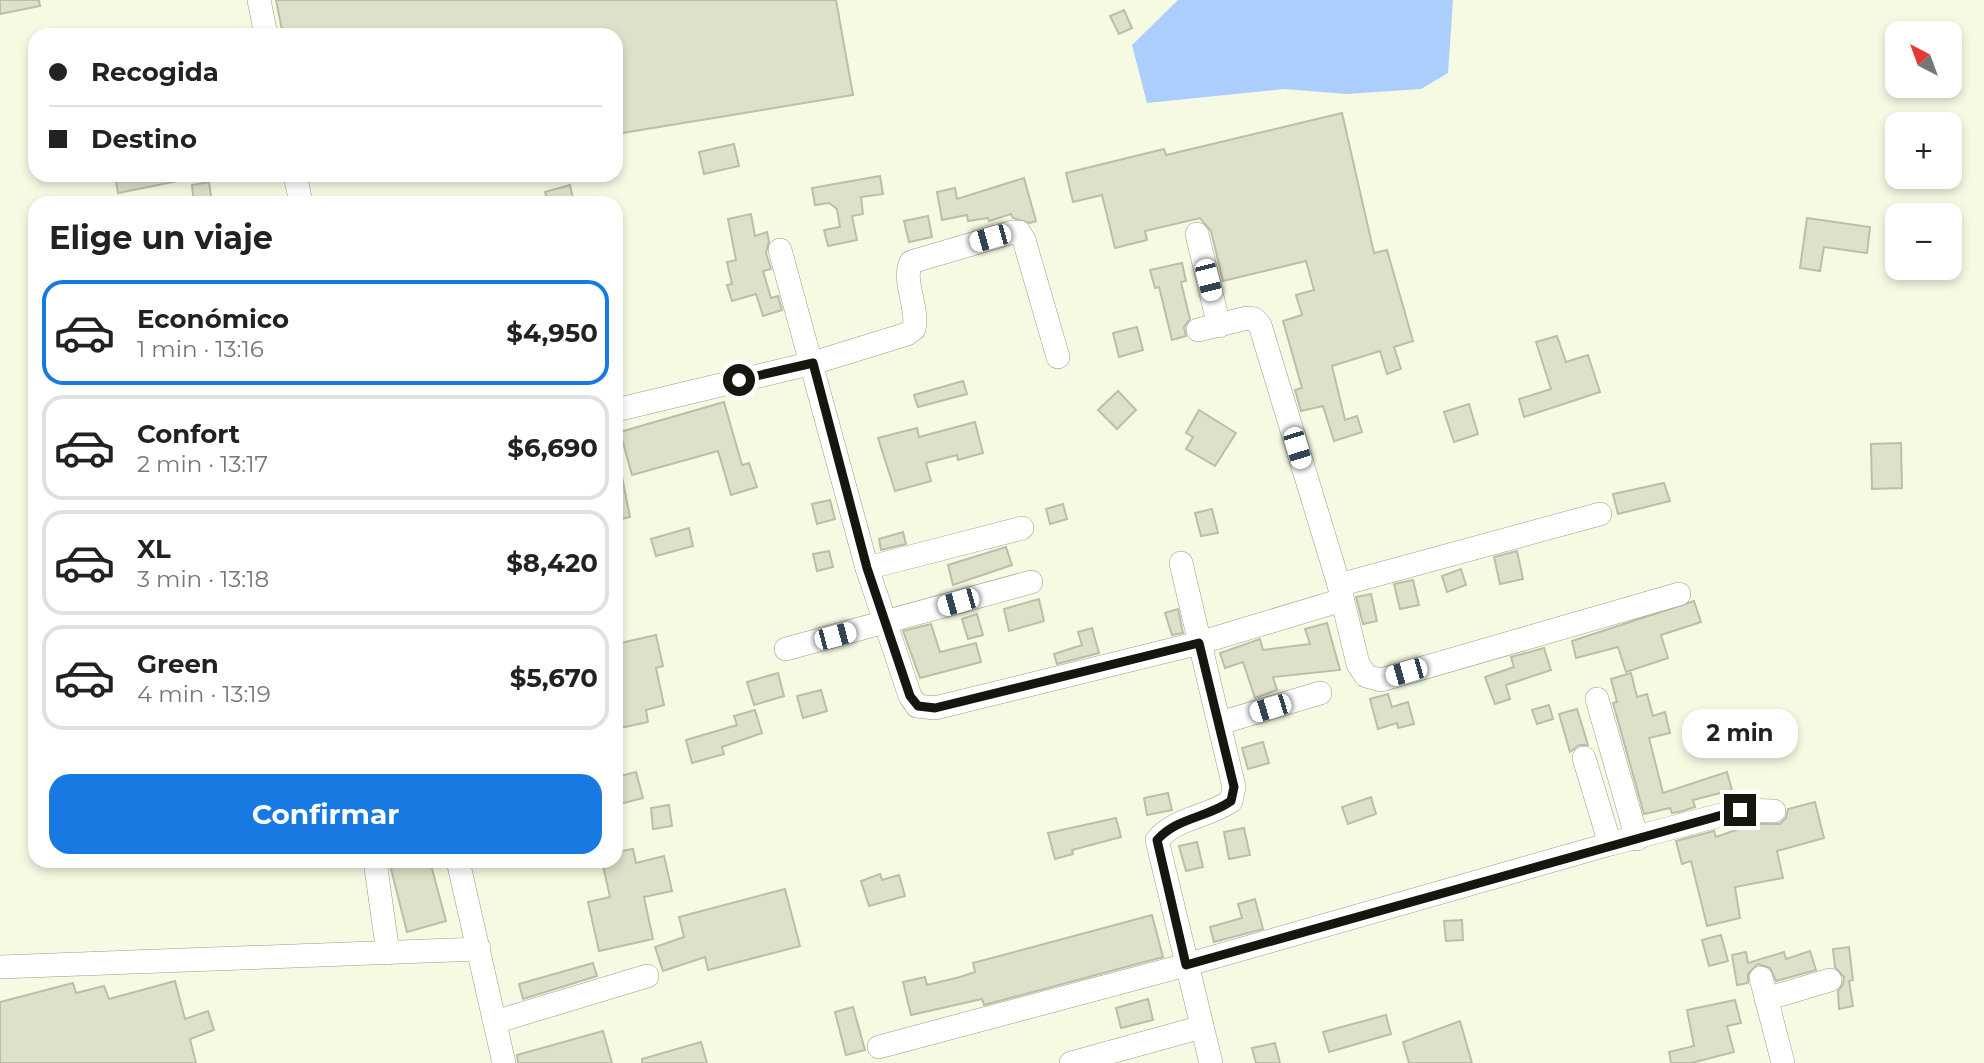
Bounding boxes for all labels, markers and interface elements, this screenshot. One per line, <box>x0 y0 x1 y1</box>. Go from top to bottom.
north arrow <box>1885 21 1962 98</box>
map controls <box>1885 21 1962 280</box>
text: Recogida <box>91 56 219 88</box>
button: + <box>1885 112 1962 189</box>
text: Destino <box>91 123 197 155</box>
button: − <box>1885 203 1962 280</box>
text: Elige un viaje <box>49 218 273 257</box>
car <box>967 222 1014 254</box>
car <box>1193 257 1224 303</box>
icon: car <box>53 301 116 364</box>
text: Económico <box>137 303 289 335</box>
text: $4,950 <box>506 317 598 349</box>
text: 1 min · 13:16 <box>137 335 264 363</box>
route start <box>723 364 755 396</box>
icon: car <box>53 416 116 479</box>
text: Confort <box>137 418 240 450</box>
car <box>1281 425 1314 471</box>
text: $6,690 <box>507 432 598 464</box>
text: 2 min · 13:17 <box>137 450 268 478</box>
icon: car <box>53 531 116 594</box>
text: XL <box>137 533 171 565</box>
text: $8,420 <box>506 547 598 579</box>
text: 3 min · 13:18 <box>137 565 269 593</box>
car <box>935 586 982 618</box>
car <box>812 620 859 652</box>
icon: car <box>53 646 116 709</box>
text: Green <box>137 648 219 680</box>
car <box>1383 656 1430 688</box>
text: $5,670 <box>510 662 598 694</box>
text: 4 min · 13:19 <box>137 680 271 708</box>
car <box>1247 692 1294 724</box>
callout: 2 min <box>1682 708 1798 758</box>
text: 2 min <box>1706 719 1774 747</box>
button: Confirmar <box>49 774 602 854</box>
route end <box>1724 794 1756 826</box>

